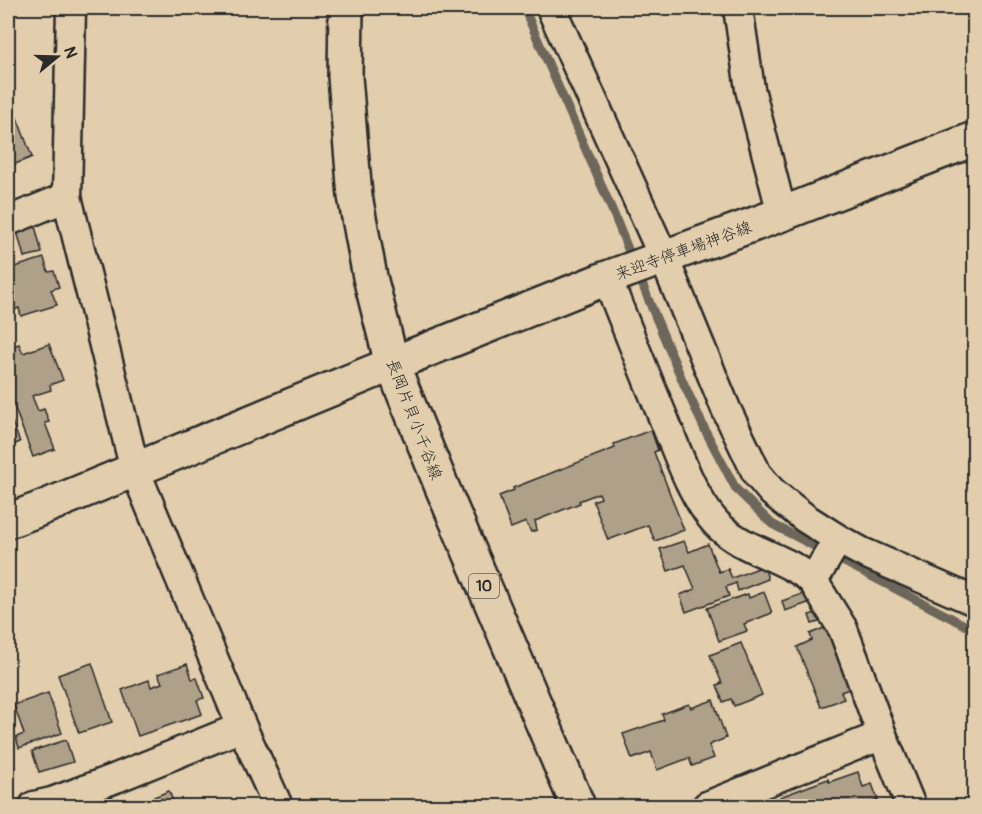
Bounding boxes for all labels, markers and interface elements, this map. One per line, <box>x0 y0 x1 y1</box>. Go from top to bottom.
north arrow <box>27 27 87 87</box>
text: N <box>59 44 82 61</box>
street label: 来迎寺停車場神谷線 <box>612 217 754 285</box>
street label: 長岡片貝小千谷線 <box>382 356 446 483</box>
road number: 10 <box>469 574 499 598</box>

